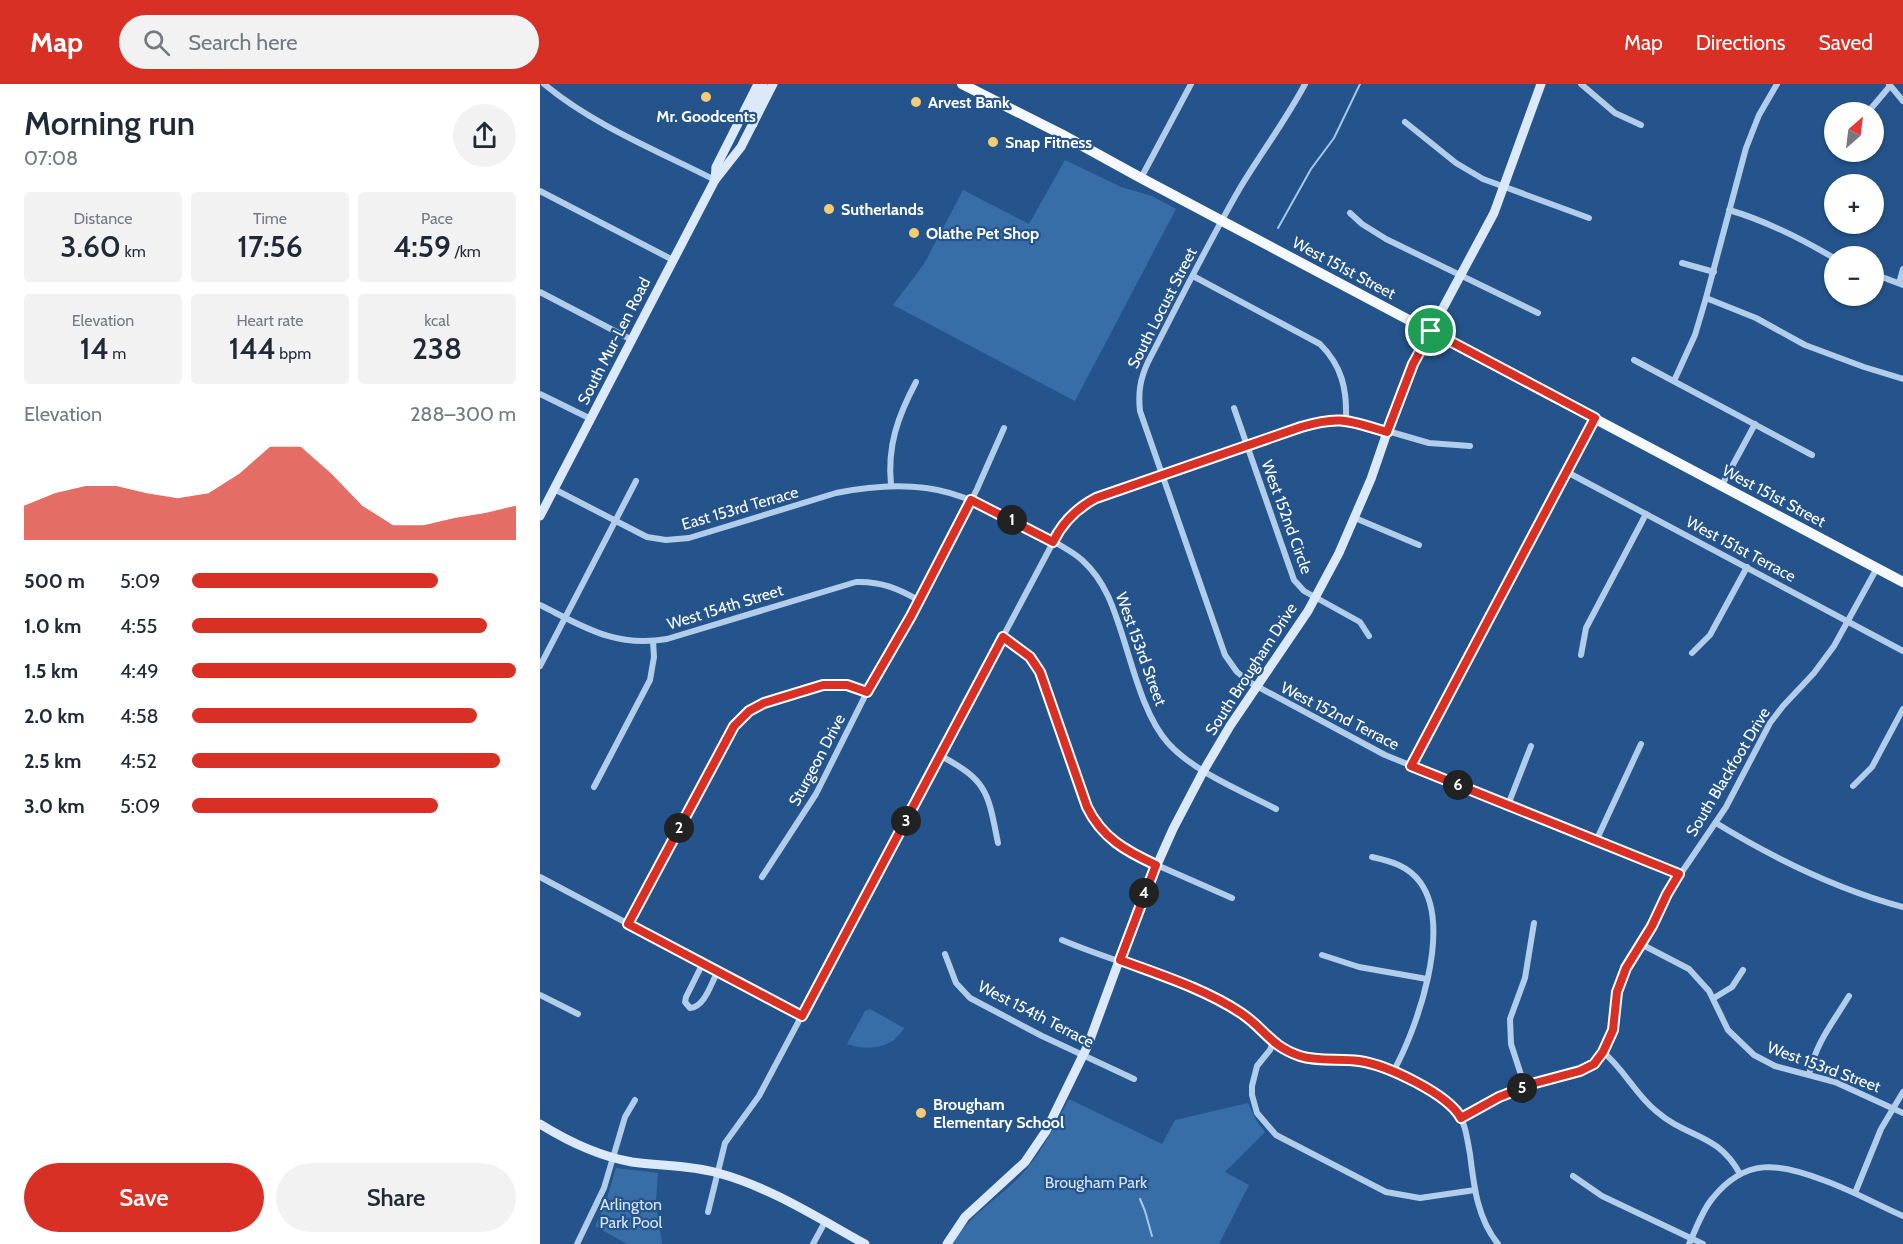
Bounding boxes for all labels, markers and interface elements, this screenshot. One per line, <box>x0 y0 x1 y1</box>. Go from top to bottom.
search box <box>119 15 539 69</box>
text: Map <box>30 25 83 59</box>
icon: search <box>140 26 173 59</box>
text: Search here <box>188 29 297 56</box>
text: Map <box>1624 30 1663 55</box>
text: Directions <box>1696 30 1785 55</box>
text: Saved <box>1818 30 1873 55</box>
marker: Mr. Goodcents <box>699 90 713 104</box>
place label: Arvest Bank <box>928 93 1010 112</box>
marker: Arvest Bank <box>909 95 923 109</box>
north arrow <box>1824 102 1884 162</box>
map controls <box>1824 102 1884 306</box>
text: Morning run <box>24 103 195 143</box>
button: share <box>453 104 516 167</box>
place label: Mr. Goodcents <box>656 107 756 126</box>
place label: Snap Fitness <box>1005 133 1092 152</box>
marker: Snap Fitness <box>986 135 1000 149</box>
text: 07:08 <box>24 146 78 170</box>
button: + <box>1824 174 1884 234</box>
place label: Sutherlands <box>841 200 924 219</box>
marker: Sutherlands <box>822 202 836 216</box>
text: Distance <box>74 209 132 228</box>
text: Time <box>253 209 287 228</box>
text: Pace <box>421 209 453 228</box>
place label: Olathe Pet Shop <box>926 224 1039 243</box>
marker: Olathe Pet Shop <box>907 226 921 240</box>
text: 3.60 <box>60 228 121 265</box>
text: 17:56 <box>237 228 303 265</box>
text: 4:59 <box>393 228 451 265</box>
street label: West 151st Street <box>1289 233 1399 303</box>
text: km <box>121 242 146 261</box>
text: /km <box>451 242 481 261</box>
street label: South Locust Street <box>1123 244 1201 372</box>
button: − <box>1824 246 1884 306</box>
street label: South Mur-Len Road <box>574 274 654 408</box>
pin <box>1405 305 1456 356</box>
text: Elevation <box>72 311 134 330</box>
text: Heart rate <box>237 311 303 330</box>
text: kcal <box>424 311 450 330</box>
icon: arrive <box>1414 314 1447 347</box>
text: 14 <box>80 330 109 367</box>
text: 144 <box>229 330 276 367</box>
text: 238 <box>412 330 462 367</box>
text: m <box>109 344 126 363</box>
text: bpm <box>276 344 311 363</box>
text: Elevation <box>24 402 102 426</box>
text: 288–300 m <box>410 402 516 426</box>
street label: West 152nd Circle <box>1258 457 1316 577</box>
street label: West 151st Street <box>1719 461 1829 531</box>
street label: East 153rd Terrace <box>679 482 801 534</box>
pin: 1 <box>997 505 1027 535</box>
text: 1 <box>1009 510 1015 529</box>
street label: West 151st Terrace <box>1683 512 1799 586</box>
text: 500 m <box>24 569 85 593</box>
text: 5:09 <box>120 569 160 593</box>
street label: West 154th Street <box>665 580 786 634</box>
street label: West 153rd Street <box>1112 590 1171 709</box>
street label: South Brougham Drive <box>1201 599 1301 739</box>
text: 1.0 km <box>24 614 81 638</box>
text: 4:55 <box>120 614 157 638</box>
text: 1.5 km <box>24 659 78 683</box>
text: 4:49 <box>120 659 159 683</box>
street label: West 152nd Terrace <box>1278 678 1402 754</box>
text: 2.0 km <box>24 704 85 728</box>
text: 4:58 <box>120 704 159 728</box>
street label: South Blackfoot Drive <box>1682 704 1774 840</box>
street label: Sturgeon Drive <box>785 711 849 809</box>
text: 2.5 km <box>24 749 81 773</box>
text: 4:52 <box>120 749 157 773</box>
pin: 6 <box>1443 770 1473 800</box>
text: 6 <box>1454 775 1463 794</box>
text: 3.0 km <box>24 794 85 818</box>
text: 5:09 <box>120 794 160 818</box>
pin: 3 <box>891 806 921 836</box>
text: 3 <box>902 811 910 830</box>
pin: 2 <box>664 813 694 843</box>
text: 2 <box>675 818 683 837</box>
pin: 4 <box>1129 878 1159 908</box>
text: 4 <box>1139 883 1149 902</box>
street label: West 154th Terrace <box>975 977 1097 1051</box>
street label: West 153rd Street <box>1765 1038 1884 1097</box>
pin: 5 <box>1507 1073 1537 1103</box>
text: 5 <box>1518 1078 1526 1097</box>
place label: Brougham Elementary School <box>933 1095 1064 1132</box>
marker: Brougham Elementary School <box>914 1106 928 1120</box>
button: Save <box>24 1163 264 1232</box>
button: Share <box>276 1163 516 1232</box>
park label: Brougham Park <box>1045 1173 1148 1192</box>
park label: Arlington Park Pool <box>600 1195 663 1232</box>

